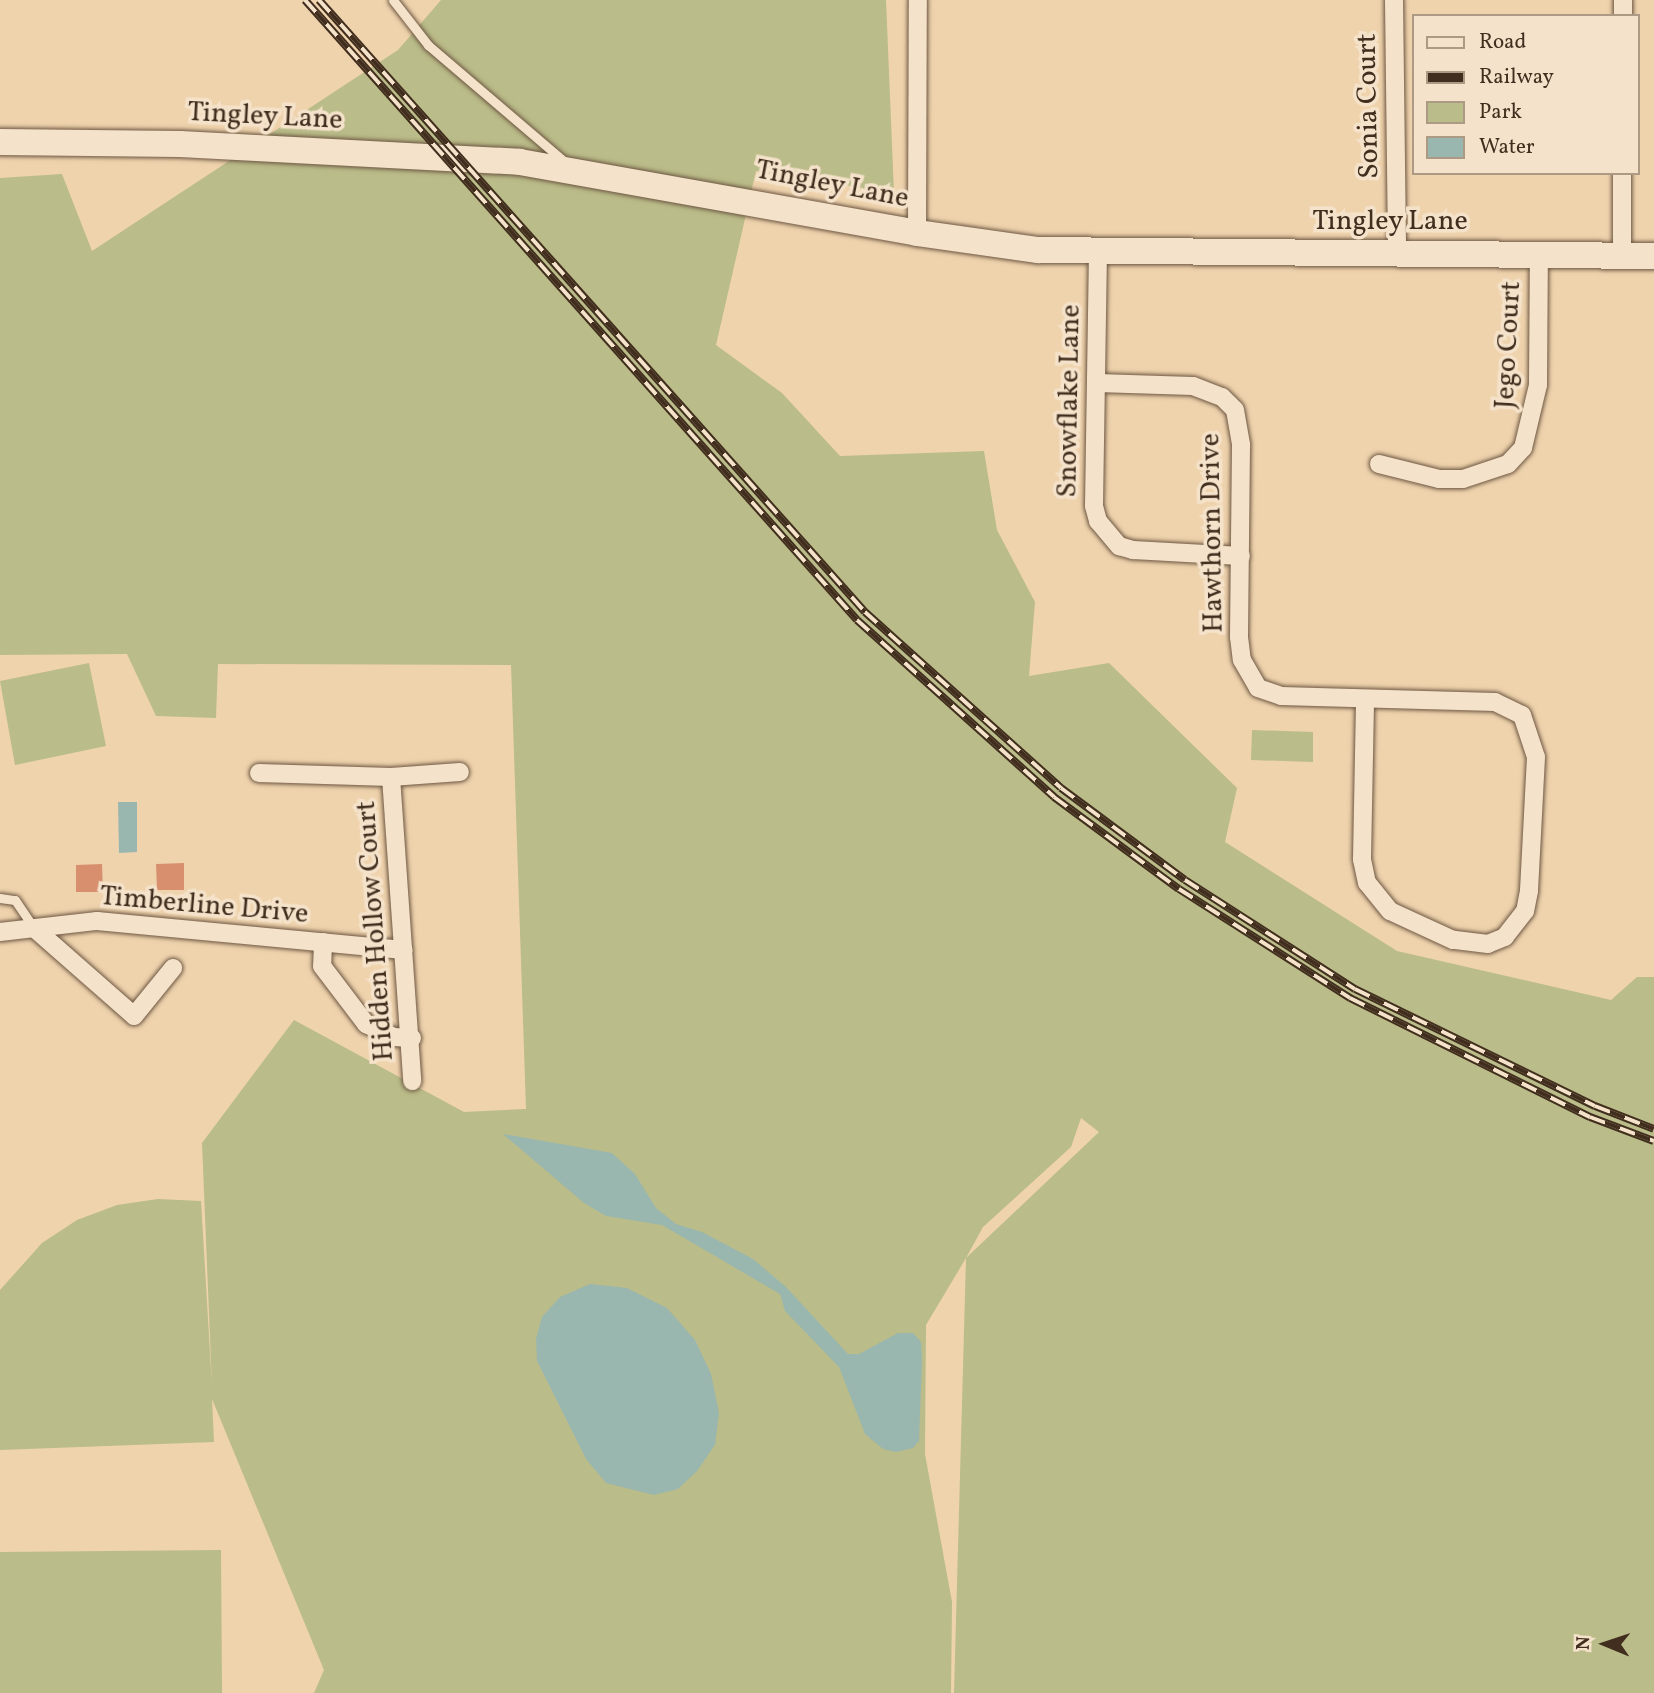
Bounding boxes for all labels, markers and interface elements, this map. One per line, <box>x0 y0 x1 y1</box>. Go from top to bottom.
legend <box>1412 14 1640 175</box>
text: Road <box>1479 28 1526 57</box>
street label: Sonia Court <box>1351 33 1387 179</box>
text: Railway <box>1479 63 1554 92</box>
street label: Tingley Lane <box>186 96 344 138</box>
text: Park <box>1479 98 1522 127</box>
text: Water <box>1479 133 1535 162</box>
street label: Tingley Lane <box>752 154 912 216</box>
street label: Tingley Lane <box>1312 205 1468 239</box>
street label: Jego Court <box>1489 280 1529 410</box>
street label: Snowflake Lane <box>1052 304 1088 498</box>
street label: Hawthorn Drive <box>1194 433 1232 633</box>
street label: Hidden Hollow Court <box>350 799 402 1063</box>
street label: Timberline Drive <box>98 880 310 932</box>
north arrow <box>1570 1609 1640 1679</box>
text: N <box>1571 1636 1597 1651</box>

